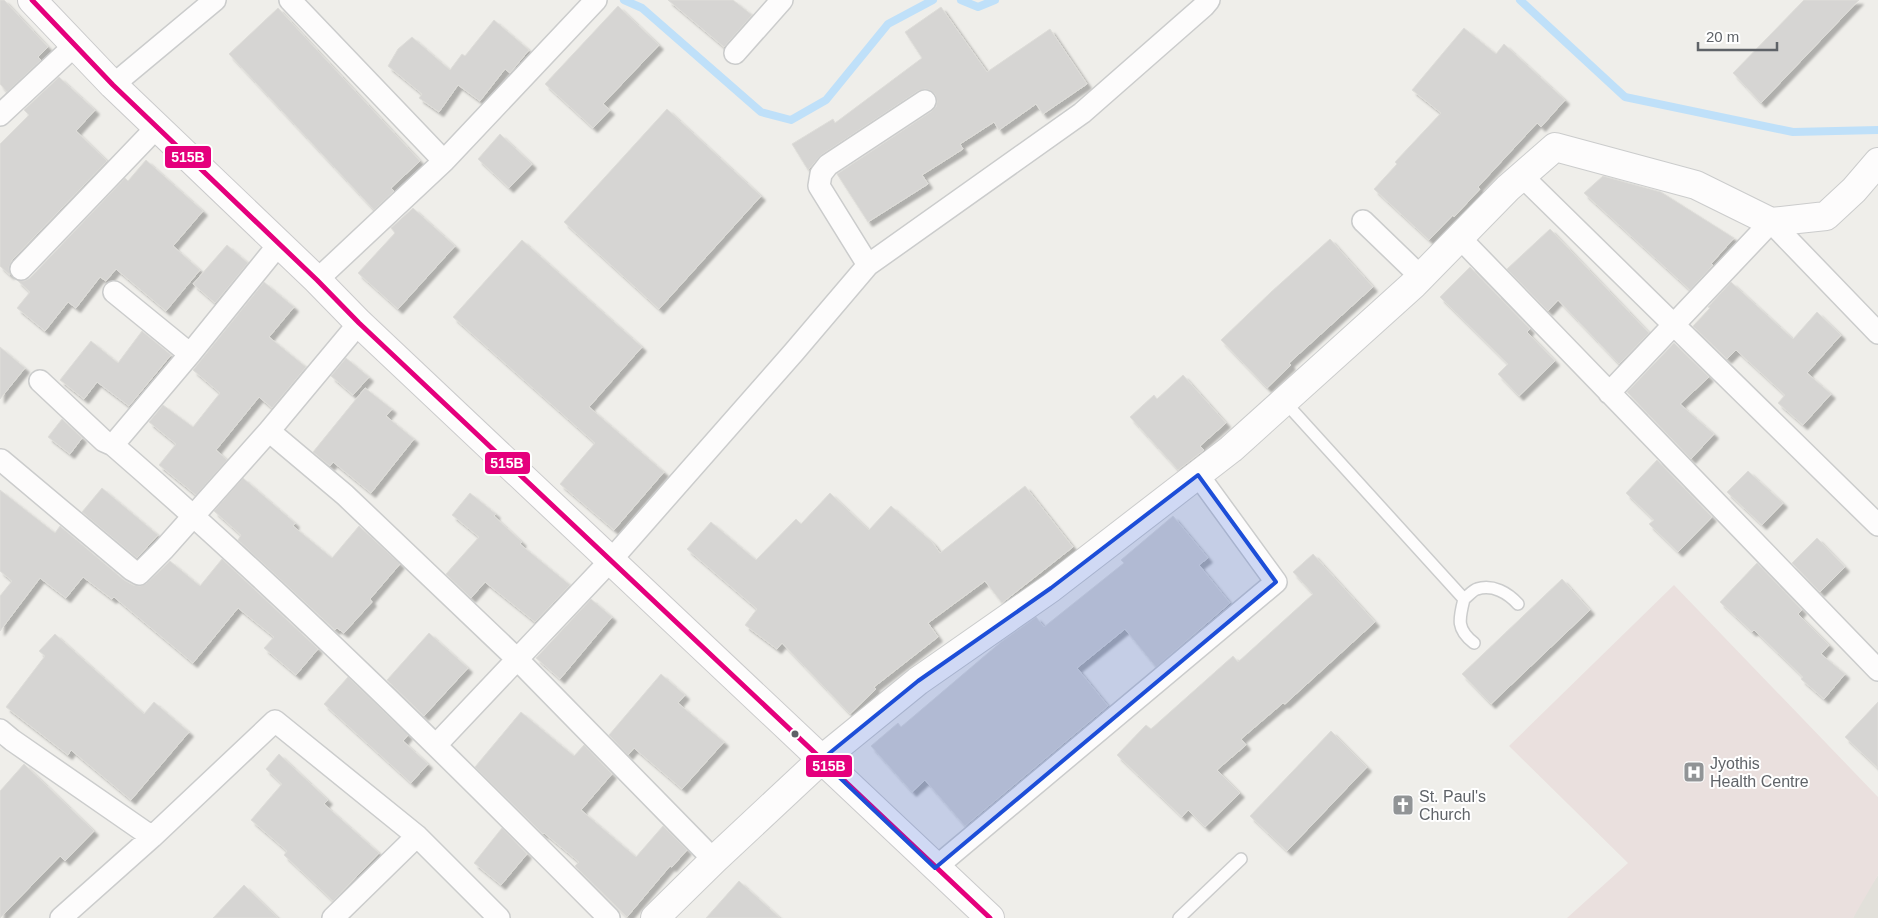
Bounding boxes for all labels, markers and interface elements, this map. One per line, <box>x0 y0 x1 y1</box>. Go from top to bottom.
scale bar <box>1698 20 1777 52</box>
text: 20 m <box>1706 28 1739 45</box>
line badge: 515B <box>164 145 212 169</box>
text: 515B <box>171 149 205 165</box>
line badge: 515B <box>484 451 531 475</box>
text: 515B <box>490 455 524 471</box>
unlabelled marker <box>790 729 800 739</box>
line badge: 515B <box>805 754 853 778</box>
place label: Jyothis Health Centre <box>1710 755 1809 790</box>
text: 515B <box>812 758 846 774</box>
hospital icon: Jyothis Health Centre <box>1682 760 1706 784</box>
place label: St. Paul's Church <box>1419 788 1486 823</box>
church icon: St. Paul's Church <box>1391 793 1415 817</box>

